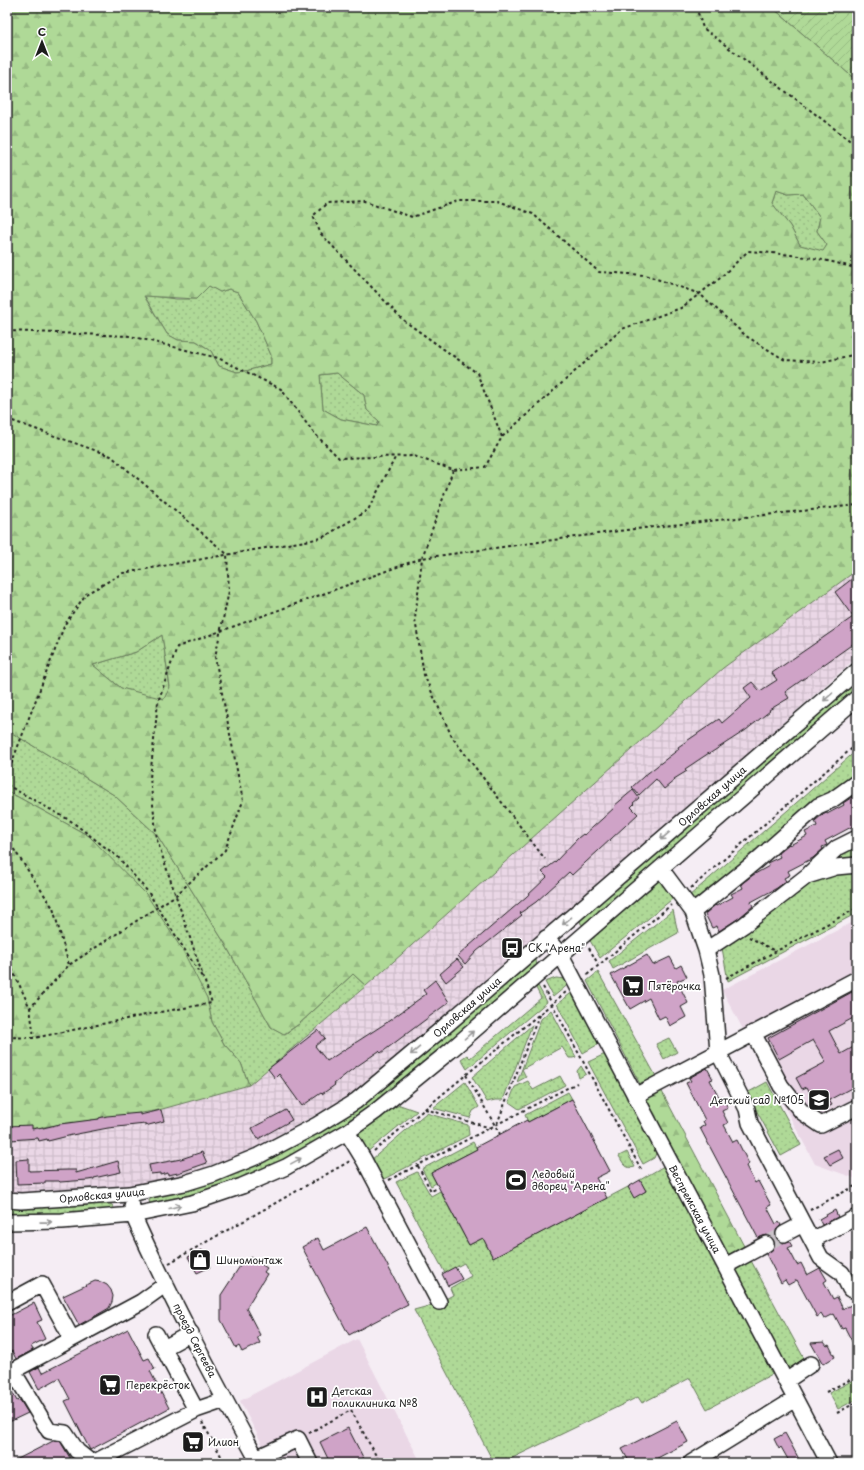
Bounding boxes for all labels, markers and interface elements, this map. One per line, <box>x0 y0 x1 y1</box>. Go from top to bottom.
north arrow <box>22 22 62 62</box>
text: С <box>38 23 46 40</box>
one-way arrow <box>822 692 833 701</box>
street label: Орловская улица <box>674 761 749 829</box>
one-way arrow <box>660 832 671 841</box>
one-way arrow <box>561 916 572 925</box>
bus stop icon: СК "Арена" <box>499 935 525 961</box>
place label: СК "Арена" <box>528 940 585 955</box>
street label: Орловская улица <box>429 972 504 1040</box>
supermarket icon: Пятёрочка <box>620 973 646 999</box>
place label: Пятёрочка <box>648 978 702 993</box>
one-way arrow <box>463 1031 474 1040</box>
one-way arrow <box>410 1047 420 1056</box>
school or university icon: Детский сад №105 <box>806 1087 832 1113</box>
place label: Детский сад №105 <box>710 1092 804 1107</box>
one-way arrow <box>290 1156 302 1164</box>
street label: Веспремская улица <box>666 1162 725 1256</box>
place label: Ледовый дворец "Арена" <box>532 1166 610 1193</box>
sports icon: Ледовый дворец "Арена" <box>503 1167 529 1193</box>
street label: Орловская улица <box>59 1183 146 1206</box>
one-way arrow <box>168 1203 181 1211</box>
one-way arrow <box>39 1218 52 1225</box>
shop icon: Шиномонтаж <box>187 1247 213 1273</box>
place label: Шиномонтаж <box>216 1252 283 1267</box>
street label: проезд Сергеева <box>170 1300 221 1380</box>
supermarket icon: Перекрёсток <box>97 1372 123 1398</box>
place label: Перекрёсток <box>126 1377 190 1392</box>
place label: Детская поликлиника №8 <box>331 1383 418 1410</box>
hospital icon: Детская поликлиника №8 <box>304 1384 330 1410</box>
supermarket icon: Илион <box>180 1429 206 1455</box>
place label: Илион <box>208 1434 239 1449</box>

